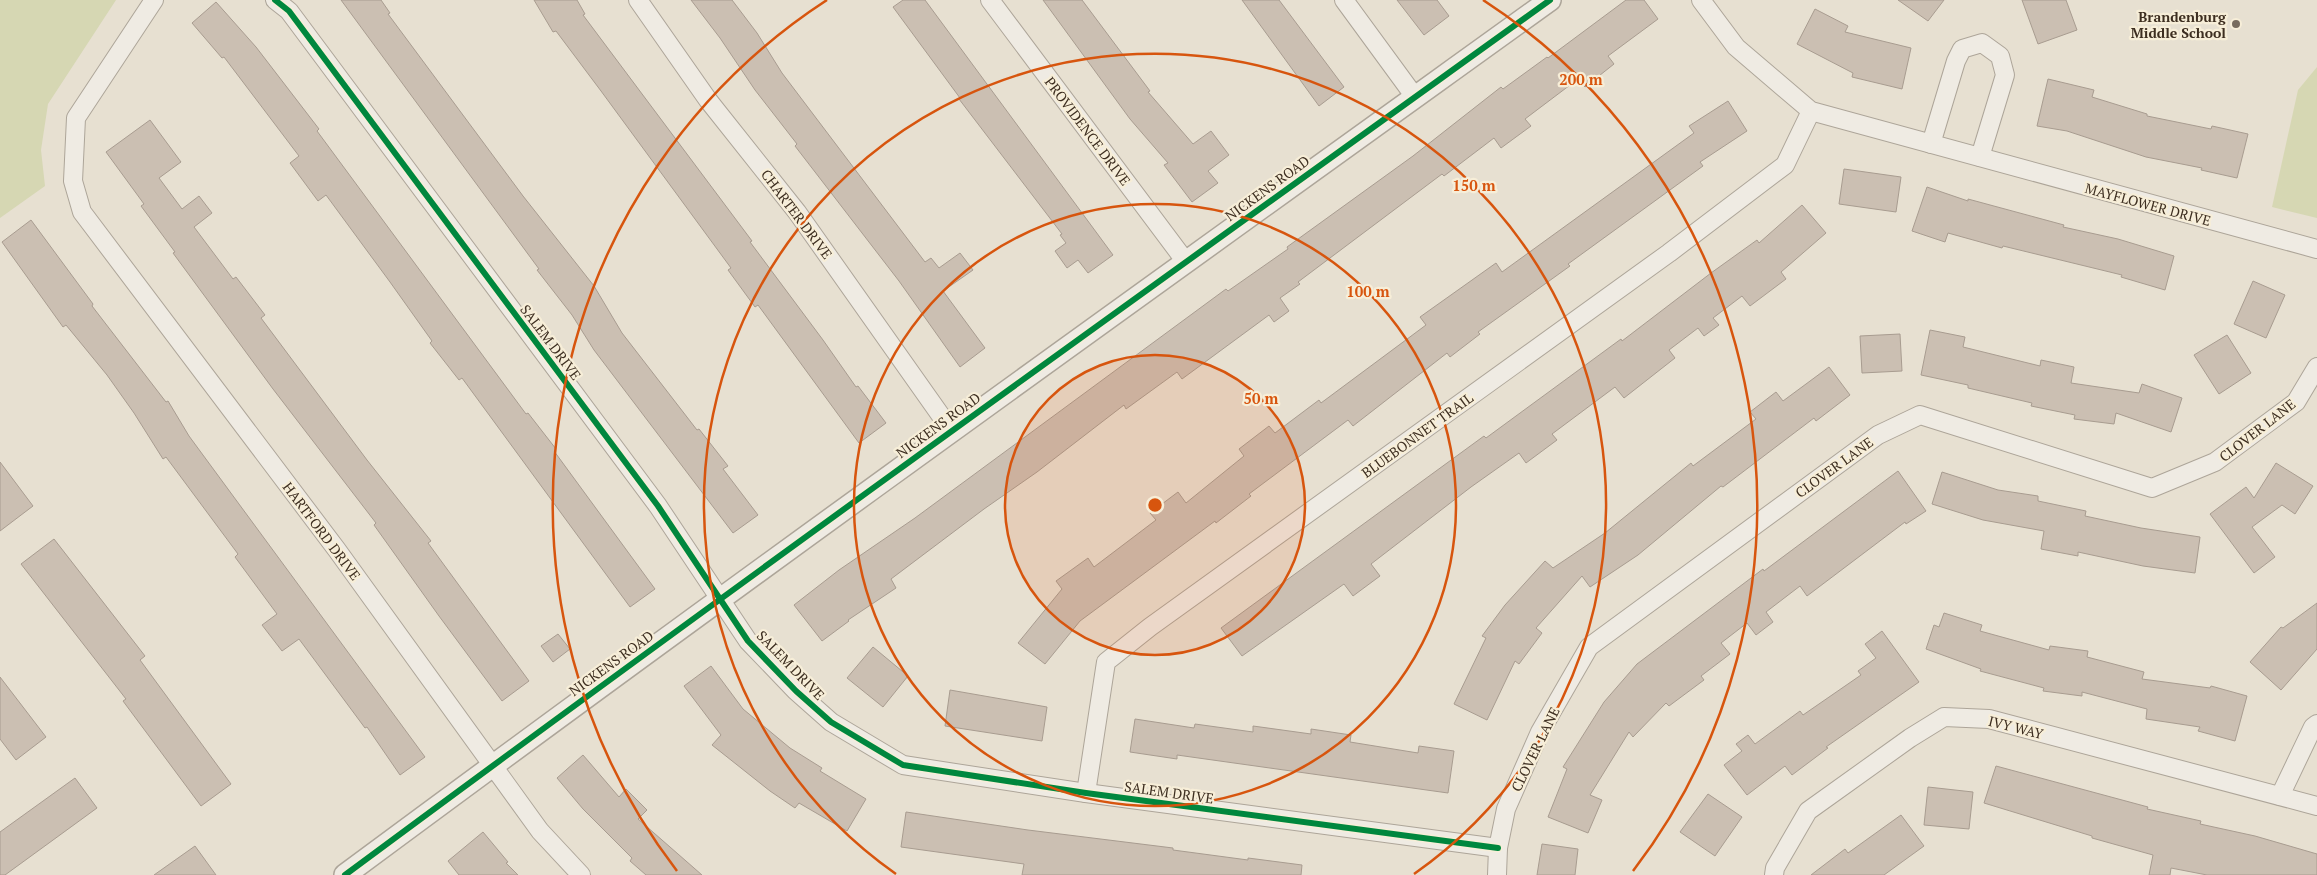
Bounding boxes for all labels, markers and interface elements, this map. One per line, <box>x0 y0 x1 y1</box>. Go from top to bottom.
place label: Brandenburg Middle School <box>2131 7 2227 42</box>
marker: Brandenburg Middle School <box>2230 18 2242 30</box>
text: 200 m <box>1559 69 1603 89</box>
street label: PROVIDENCE DRIVE <box>1041 73 1135 189</box>
street label: NICKENS ROAD <box>1221 151 1313 225</box>
street label: CHARTER DRIVE <box>757 165 837 263</box>
text: 150 m <box>1452 175 1496 195</box>
street label: MAYFLOWER DRIVE <box>2083 178 2213 230</box>
text: 100 m <box>1346 281 1390 301</box>
street label: SALEM DRIVE <box>516 300 586 384</box>
street label: NICKENS ROAD <box>892 388 984 462</box>
text: 50 m <box>1244 388 1279 408</box>
street label: BLUEBONNET TRAIL <box>1357 388 1477 482</box>
street label: CLOVER LANE <box>2215 394 2299 466</box>
street label: CLOVER LANE <box>1791 432 1877 502</box>
street label: HARTFORD DRIVE <box>279 478 365 584</box>
centre of rings <box>1146 496 1164 514</box>
street label: NICKENS ROAD <box>565 626 657 700</box>
street label: SALEM DRIVE <box>753 626 829 704</box>
street label: CLOVER LANE <box>1506 704 1564 794</box>
street label: IVY WAY <box>1987 711 2046 743</box>
street label: SALEM DRIVE <box>1123 776 1215 808</box>

